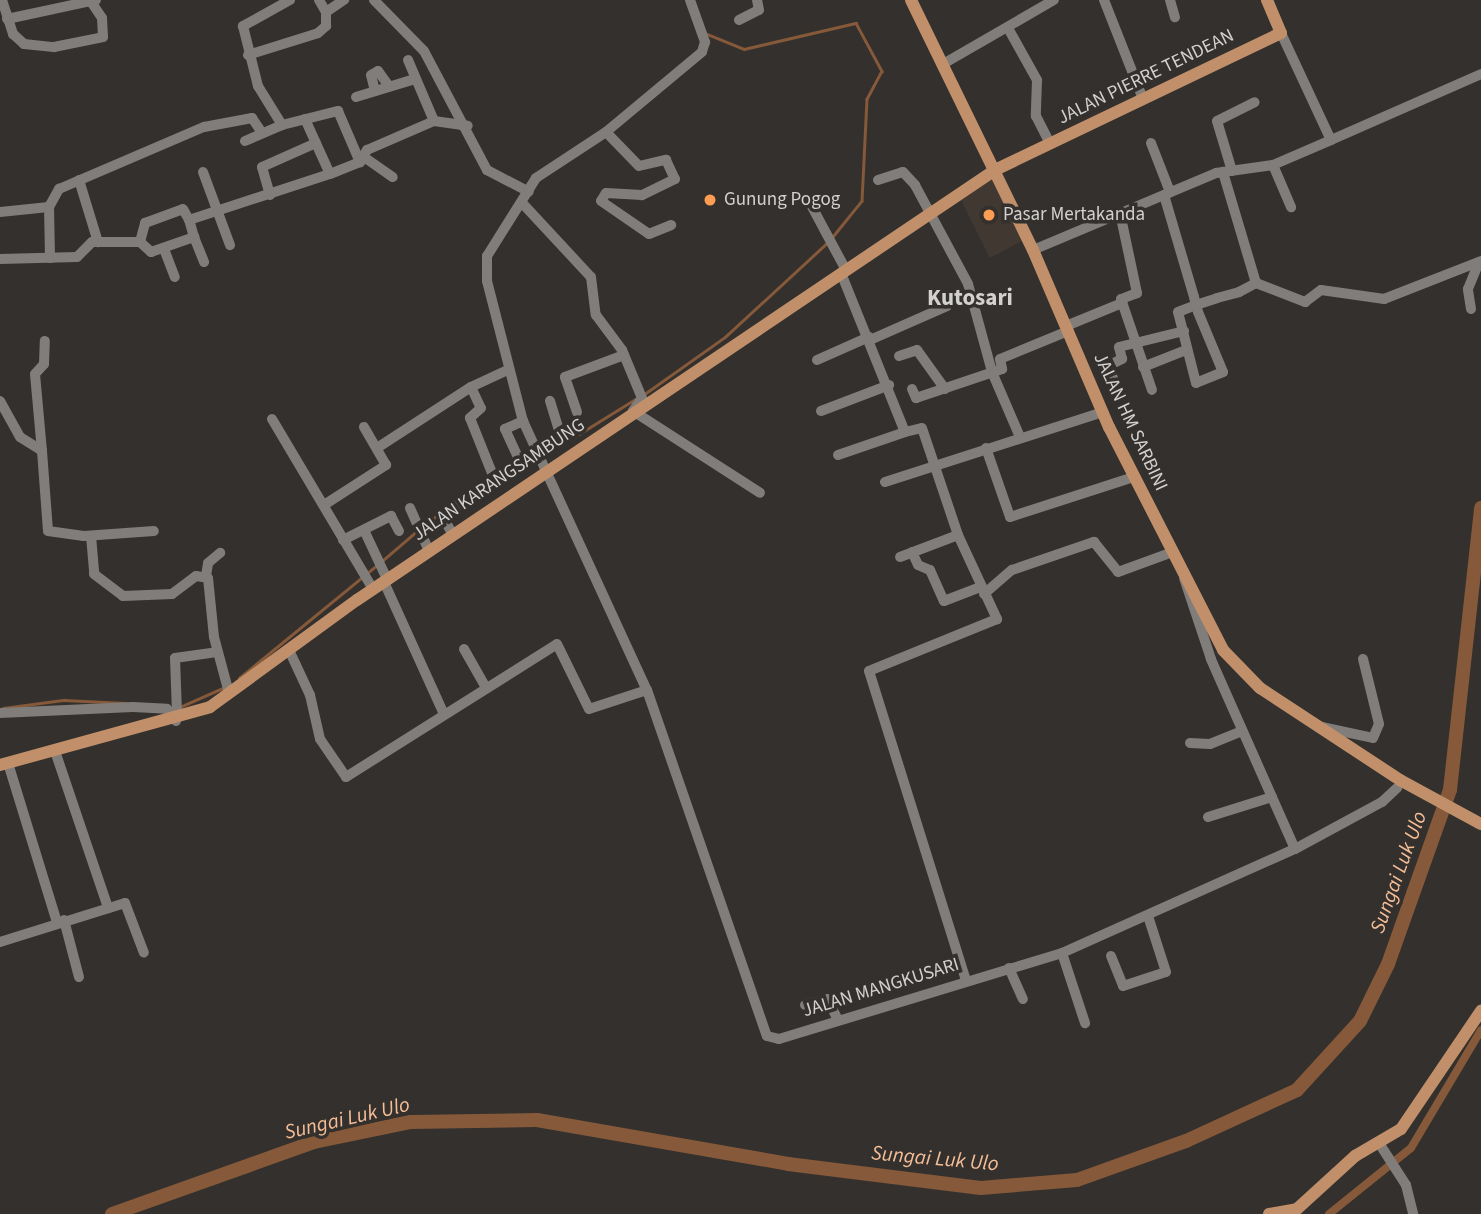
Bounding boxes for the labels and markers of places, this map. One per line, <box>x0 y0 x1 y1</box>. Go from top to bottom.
place label: Gunung Pogog <box>724 189 840 211</box>
marker: Gunung Pogog <box>702 192 718 208</box>
place label: Pasar Mertakanda <box>1003 204 1145 226</box>
marker: Pasar Mertakanda <box>981 207 997 223</box>

